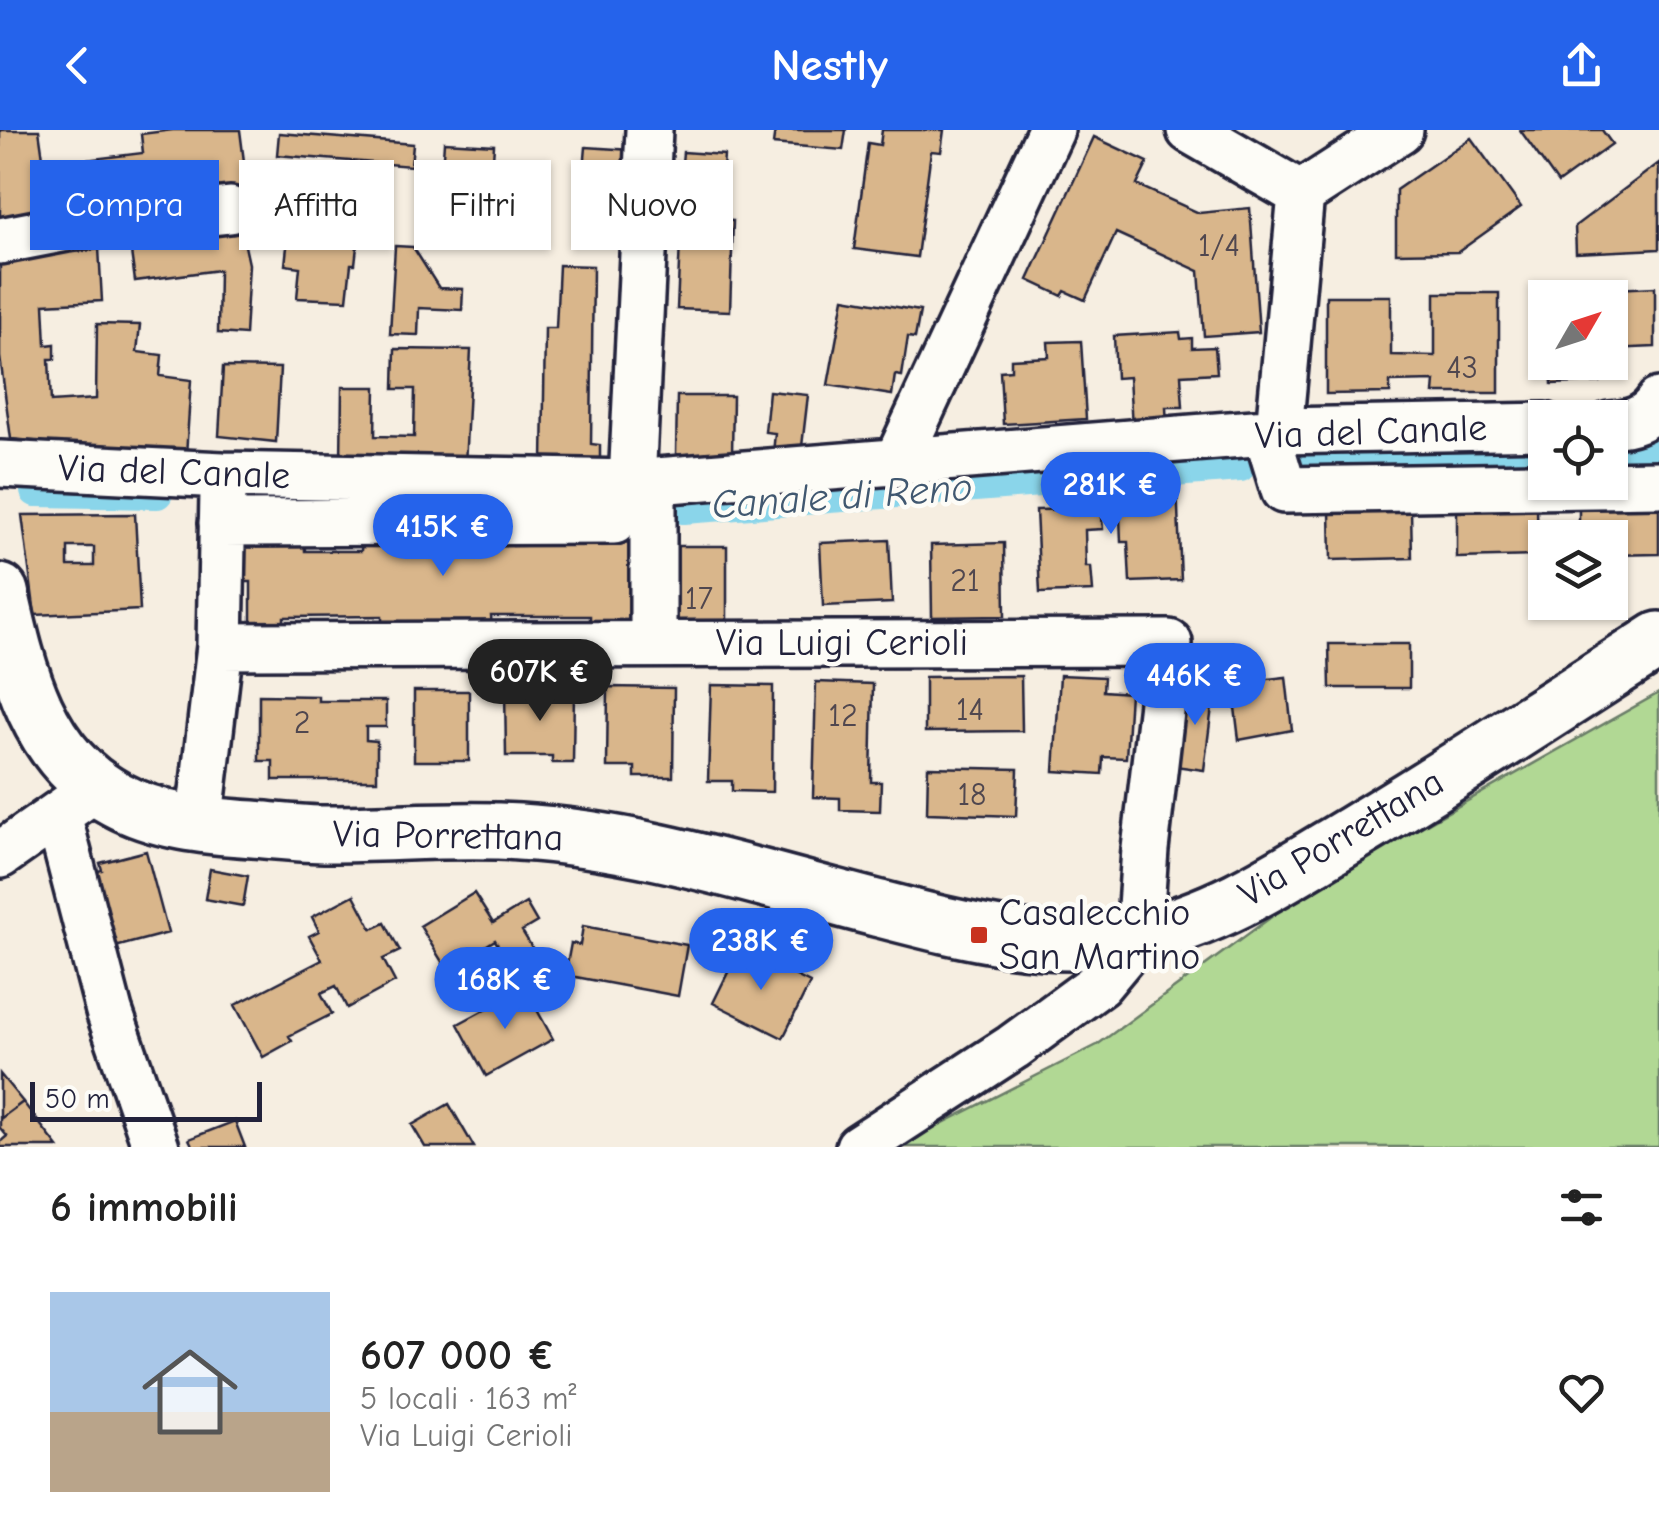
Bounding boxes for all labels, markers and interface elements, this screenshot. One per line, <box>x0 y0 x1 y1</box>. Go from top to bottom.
icon: back <box>50 38 105 93</box>
icon: share <box>1554 38 1609 93</box>
text: Nestly <box>771 39 888 91</box>
chip: Compra <box>30 160 219 250</box>
chip: Affitta <box>239 160 394 250</box>
chip: Filtri <box>414 160 551 250</box>
chip: Nuovo <box>571 160 733 250</box>
house number: 1/4 <box>1198 227 1240 264</box>
north arrow <box>1528 280 1628 380</box>
map controls <box>1528 280 1628 620</box>
house number: 43 <box>1446 349 1478 386</box>
button: locate <box>1528 400 1628 500</box>
street label: Via del Canale <box>1254 406 1488 458</box>
street label: Via del Canale <box>57 446 291 498</box>
pin: 281K € <box>1030 452 1192 537</box>
water label: Canale di Reno <box>710 464 974 528</box>
text: 281K € <box>1063 466 1159 503</box>
pin: 415K € <box>362 494 524 579</box>
text: 415K € <box>395 508 491 545</box>
button: layers <box>1528 520 1628 620</box>
house number: 21 <box>950 562 980 599</box>
house number: 17 <box>685 580 713 617</box>
street label: Via Luigi Cerioli <box>716 621 968 665</box>
pin: 607K € <box>459 639 621 724</box>
pin: 446K € <box>1114 643 1276 728</box>
text: 607K € <box>490 653 590 690</box>
text: 446K € <box>1146 657 1244 694</box>
house number: 14 <box>956 691 984 728</box>
house number: 12 <box>828 697 858 734</box>
house number: 2 <box>294 704 310 741</box>
street label: Via Porrettana <box>1231 760 1451 916</box>
house number: 18 <box>957 776 987 813</box>
street label: Via Porrettana <box>332 812 564 860</box>
place label: Casalecchio San Martino <box>999 891 1200 979</box>
pin: 238K € <box>680 908 842 993</box>
text: 238K € <box>711 922 811 959</box>
marker: Casalecchio San Martino <box>968 924 990 946</box>
pin: 168K € <box>424 947 586 1032</box>
text: 168K € <box>456 961 554 998</box>
scale bar <box>30 1077 262 1121</box>
text: 50 m <box>45 1083 110 1115</box>
icon: filters <box>1554 1180 1609 1235</box>
text: 6 immobili <box>50 1183 238 1232</box>
text: 607 000 € <box>360 1331 556 1380</box>
icon: home <box>130 1332 250 1452</box>
icon: heart <box>1554 1365 1609 1420</box>
text: 5 locali · 163 m² <box>360 1380 577 1417</box>
text: Via Luigi Cerioli <box>360 1417 573 1454</box>

